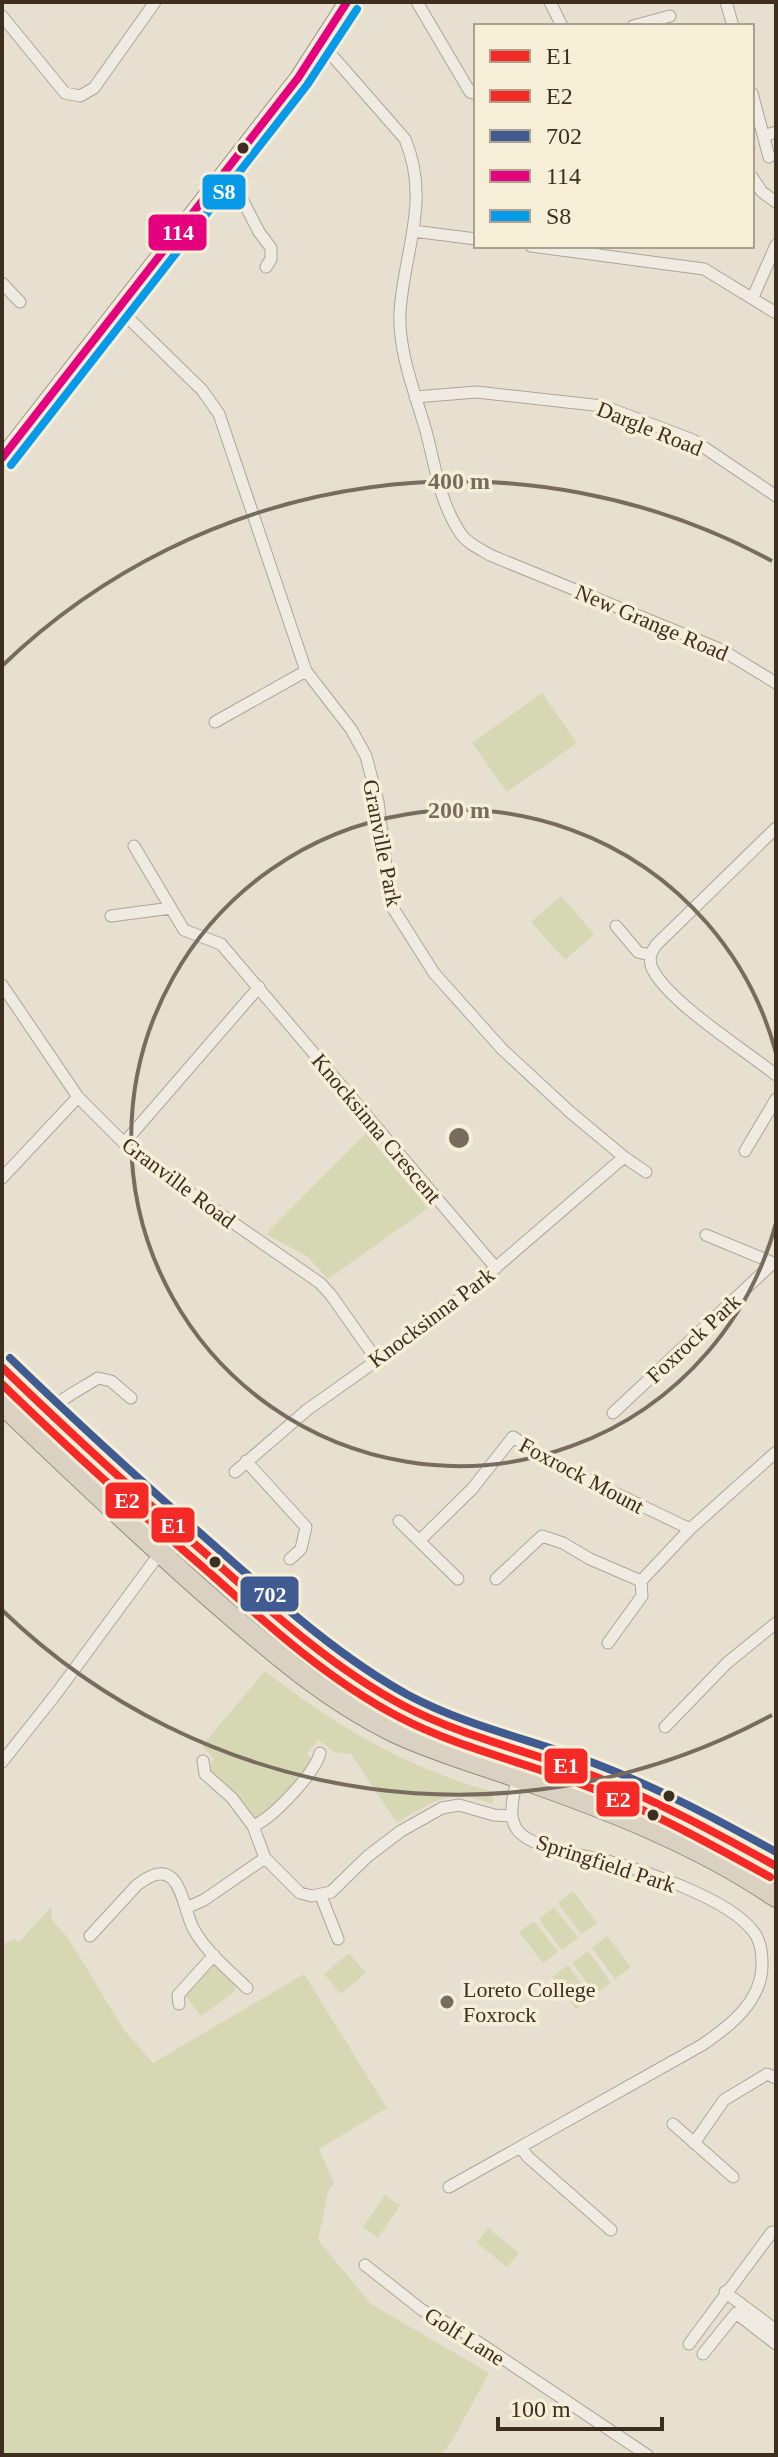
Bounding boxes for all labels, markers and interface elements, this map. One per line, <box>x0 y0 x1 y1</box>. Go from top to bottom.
legend <box>474 24 754 248</box>
text: E1 <box>546 43 573 69</box>
text: E2 <box>546 83 573 109</box>
text: 702 <box>546 123 582 149</box>
unlabelled marker <box>235 140 251 156</box>
text: 114 <box>546 163 581 189</box>
line badge: S8 <box>201 173 247 211</box>
text: S8 <box>212 179 236 204</box>
text: S8 <box>546 203 571 229</box>
line badge: 114 <box>147 213 208 252</box>
text: 114 <box>162 220 194 245</box>
street label: Dargle Road <box>593 396 706 461</box>
text: 400 m <box>428 468 490 494</box>
street label: New Grange Road <box>572 579 732 666</box>
street label: Granville Park <box>358 777 407 909</box>
text: 200 m <box>428 797 490 823</box>
street label: Knocksinna Crescent <box>307 1048 446 1208</box>
centre of rings <box>445 1124 473 1152</box>
street label: Granville Road <box>117 1132 240 1233</box>
street label: Knocksinna Park <box>364 1262 499 1373</box>
street label: Foxrock Park <box>641 1289 745 1388</box>
street label: Foxrock Mount <box>515 1432 648 1519</box>
line badge: E2 <box>104 1481 150 1520</box>
text: E2 <box>114 1488 140 1513</box>
line badge: E1 <box>150 1506 196 1544</box>
text: E1 <box>160 1513 186 1538</box>
unlabelled marker <box>207 1554 223 1570</box>
line badge: 702 <box>239 1575 300 1613</box>
text: 702 <box>254 1582 287 1607</box>
line badge: E1 <box>543 1747 589 1785</box>
text: E1 <box>553 1753 579 1778</box>
line badge: E2 <box>595 1780 641 1818</box>
text: E2 <box>605 1787 631 1812</box>
unlabelled marker <box>661 1788 677 1804</box>
unlabelled marker <box>645 1807 661 1823</box>
street label: Springfield Park <box>533 1829 679 1898</box>
place label: Loreto College Foxrock <box>463 1977 596 2027</box>
marker: Loreto College Foxrock <box>438 1993 456 2011</box>
street label: Golf Lane <box>420 2302 509 2371</box>
scale bar <box>498 2381 662 2431</box>
text: 100 m <box>510 2396 571 2422</box>

